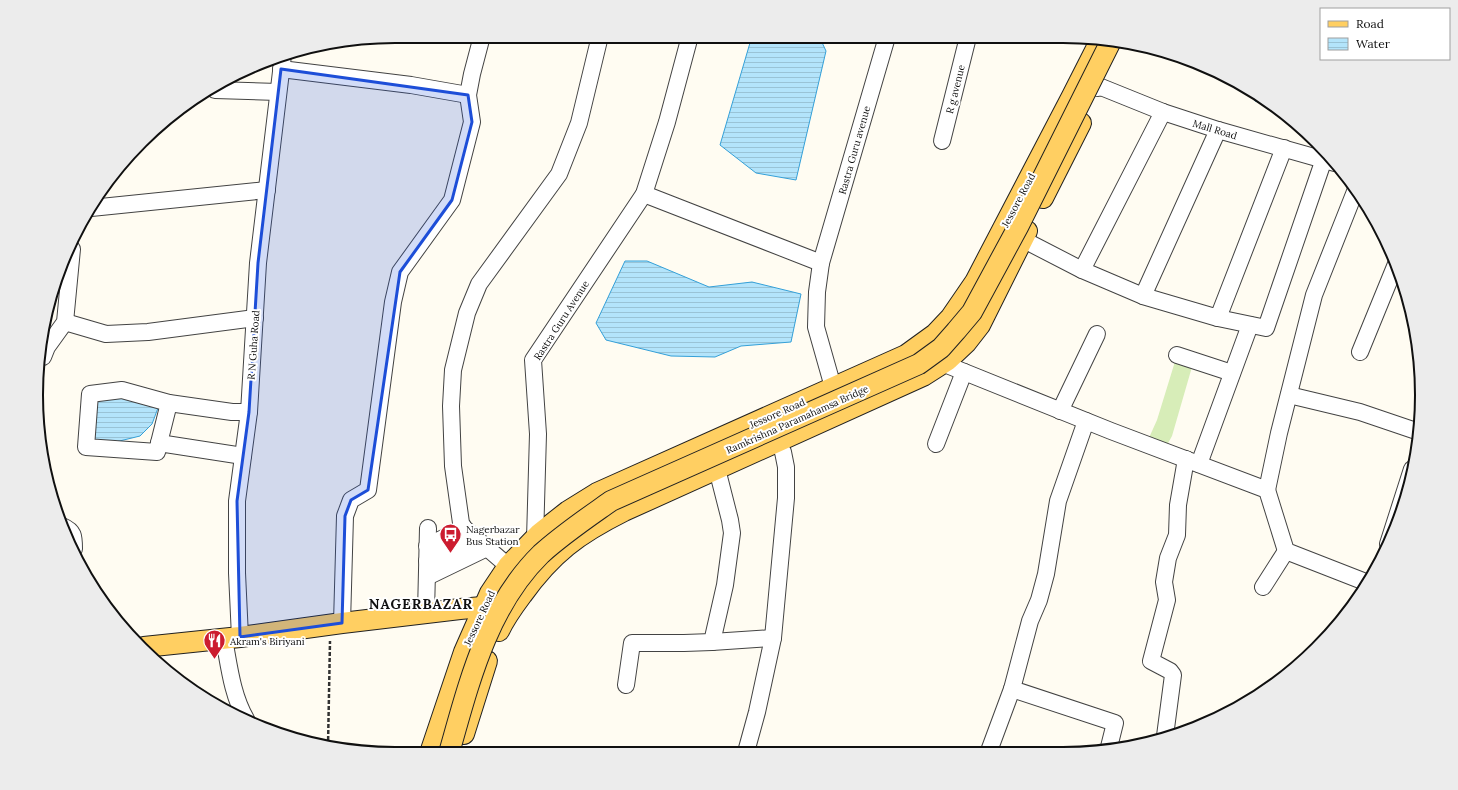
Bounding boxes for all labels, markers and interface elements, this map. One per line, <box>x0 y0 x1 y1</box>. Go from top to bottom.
legend <box>1320 8 1450 60</box>
text: Road <box>1356 16 1384 31</box>
text: Water <box>1356 36 1391 51</box>
street label: R g avenue <box>943 63 968 115</box>
street label: Rastra Guru avenue <box>836 104 873 196</box>
street label: Mall Road <box>1191 117 1239 142</box>
street label: Jessore Road <box>998 171 1038 230</box>
street label: Rastra Guru Avenue <box>531 277 592 363</box>
street label: R N Guha Road <box>245 310 262 380</box>
street label: Ramkrishna Paramahamsa Bridge <box>724 382 871 457</box>
street label: Jessore Road <box>746 395 807 432</box>
bus stop icon: Nagerbazar Bus Station <box>438 522 464 555</box>
place label: Nagerbazar Bus Station <box>466 523 520 548</box>
street label: Jessore Road <box>461 588 498 649</box>
district label: NAGERBAZAR <box>369 595 473 613</box>
restaurant icon: Akram's Biriyani <box>202 628 228 661</box>
place label: Akram's Biriyani <box>229 635 305 648</box>

